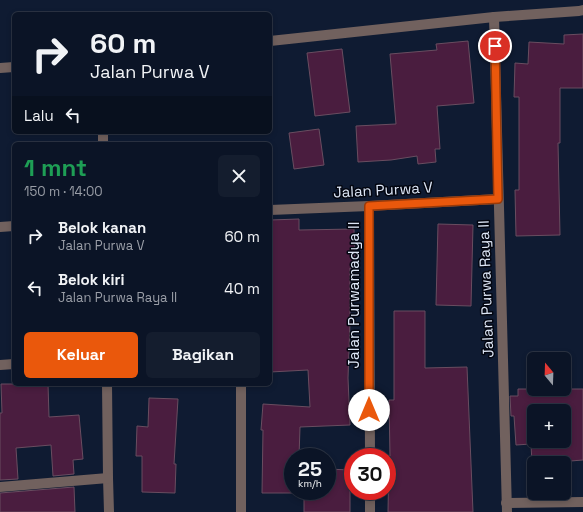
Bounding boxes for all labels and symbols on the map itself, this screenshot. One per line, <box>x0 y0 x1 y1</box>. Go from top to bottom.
pin <box>478 29 512 63</box>
street label: Jalan Purwa V <box>333 177 433 202</box>
street label: Jalan Purwa Raya II <box>474 220 497 358</box>
street label: Jalan Purwamadya II <box>344 222 363 368</box>
north arrow <box>527 352 571 396</box>
position arrow <box>348 389 390 431</box>
speed limit sign: 30 <box>344 448 396 500</box>

